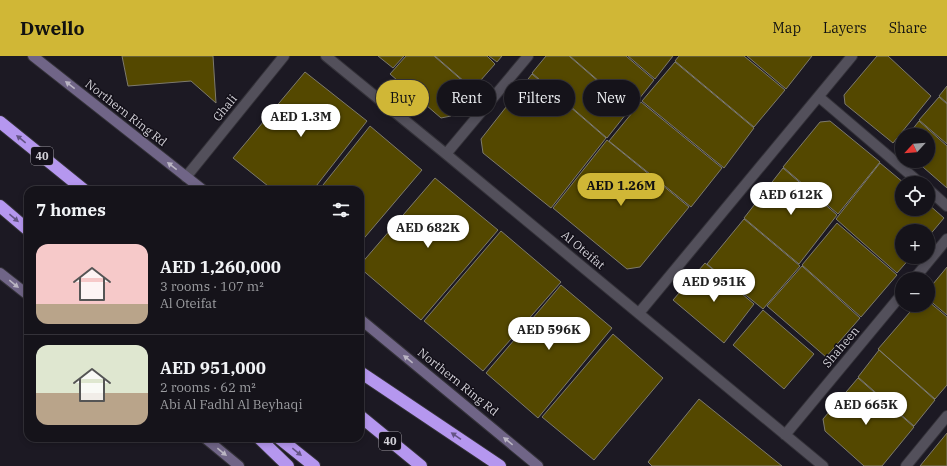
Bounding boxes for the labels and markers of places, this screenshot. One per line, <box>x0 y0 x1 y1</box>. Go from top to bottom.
pin: AED 1.3M <box>260 104 342 138</box>
pin: AED 1.26M <box>575 173 667 207</box>
pin: AED 612K <box>750 182 832 216</box>
pin: AED 682K <box>387 215 469 249</box>
pin: AED 951K <box>673 269 755 303</box>
pin: AED 596K <box>508 317 590 351</box>
pin: AED 665K <box>825 392 907 426</box>

